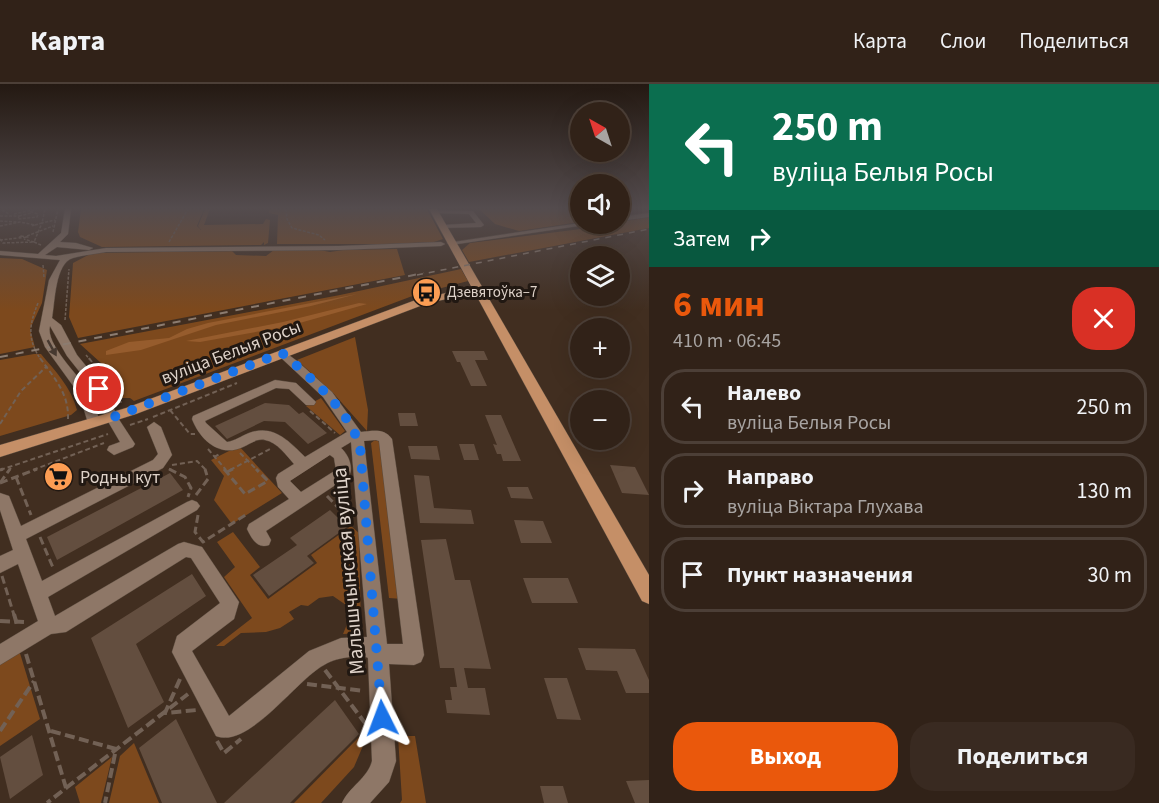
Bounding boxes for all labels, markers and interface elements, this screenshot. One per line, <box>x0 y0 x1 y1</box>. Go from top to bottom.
text: Карта <box>30 21 105 61</box>
text: Карта <box>853 26 907 56</box>
text: Слои <box>940 26 986 56</box>
text: Поделиться <box>1019 26 1129 56</box>
text: 250 m <box>772 97 883 157</box>
north arrow <box>570 102 630 162</box>
map controls <box>570 102 630 450</box>
icon: left <box>673 108 751 186</box>
text: вуліца Белыя Росы <box>772 153 994 192</box>
button: sound <box>570 174 630 234</box>
icon: right <box>743 222 776 255</box>
text: Затем <box>673 223 731 255</box>
button: layers <box>570 246 630 306</box>
bus stop icon: Дзевятоўка–7 <box>410 276 442 308</box>
text: 6 мин <box>673 279 765 330</box>
place label: Дзевятоўка–7 <box>447 282 537 303</box>
button: close <box>1072 287 1135 350</box>
street label: вуліца Белыя Росы <box>158 314 305 391</box>
button: + <box>570 318 630 378</box>
text: 410 m · 06:45 <box>673 327 781 355</box>
one-way arrow <box>47 340 57 357</box>
pin <box>73 363 124 414</box>
icon: arrive <box>82 372 115 405</box>
text: Налево <box>727 377 801 409</box>
button: − <box>570 390 630 450</box>
icon: left <box>676 390 709 423</box>
text: 250 m <box>1077 391 1132 423</box>
text: вуліца Белыя Росы <box>727 409 891 437</box>
supermarket icon: Родны кут <box>43 461 75 493</box>
text: Направо <box>727 461 814 493</box>
place label: Родны кут <box>80 465 160 490</box>
street label: Малышчынская вуліца <box>324 466 372 676</box>
icon: right <box>676 474 709 507</box>
text: 130 m <box>1077 475 1132 507</box>
text: вуліца Віктара Глухава <box>727 493 924 521</box>
icon: arrive <box>676 558 709 591</box>
text: Пункт назначения <box>727 559 913 591</box>
text: 30 m <box>1087 559 1132 591</box>
position arrow <box>350 686 414 750</box>
button: Выход <box>673 722 898 791</box>
button: Поделиться <box>910 722 1135 791</box>

